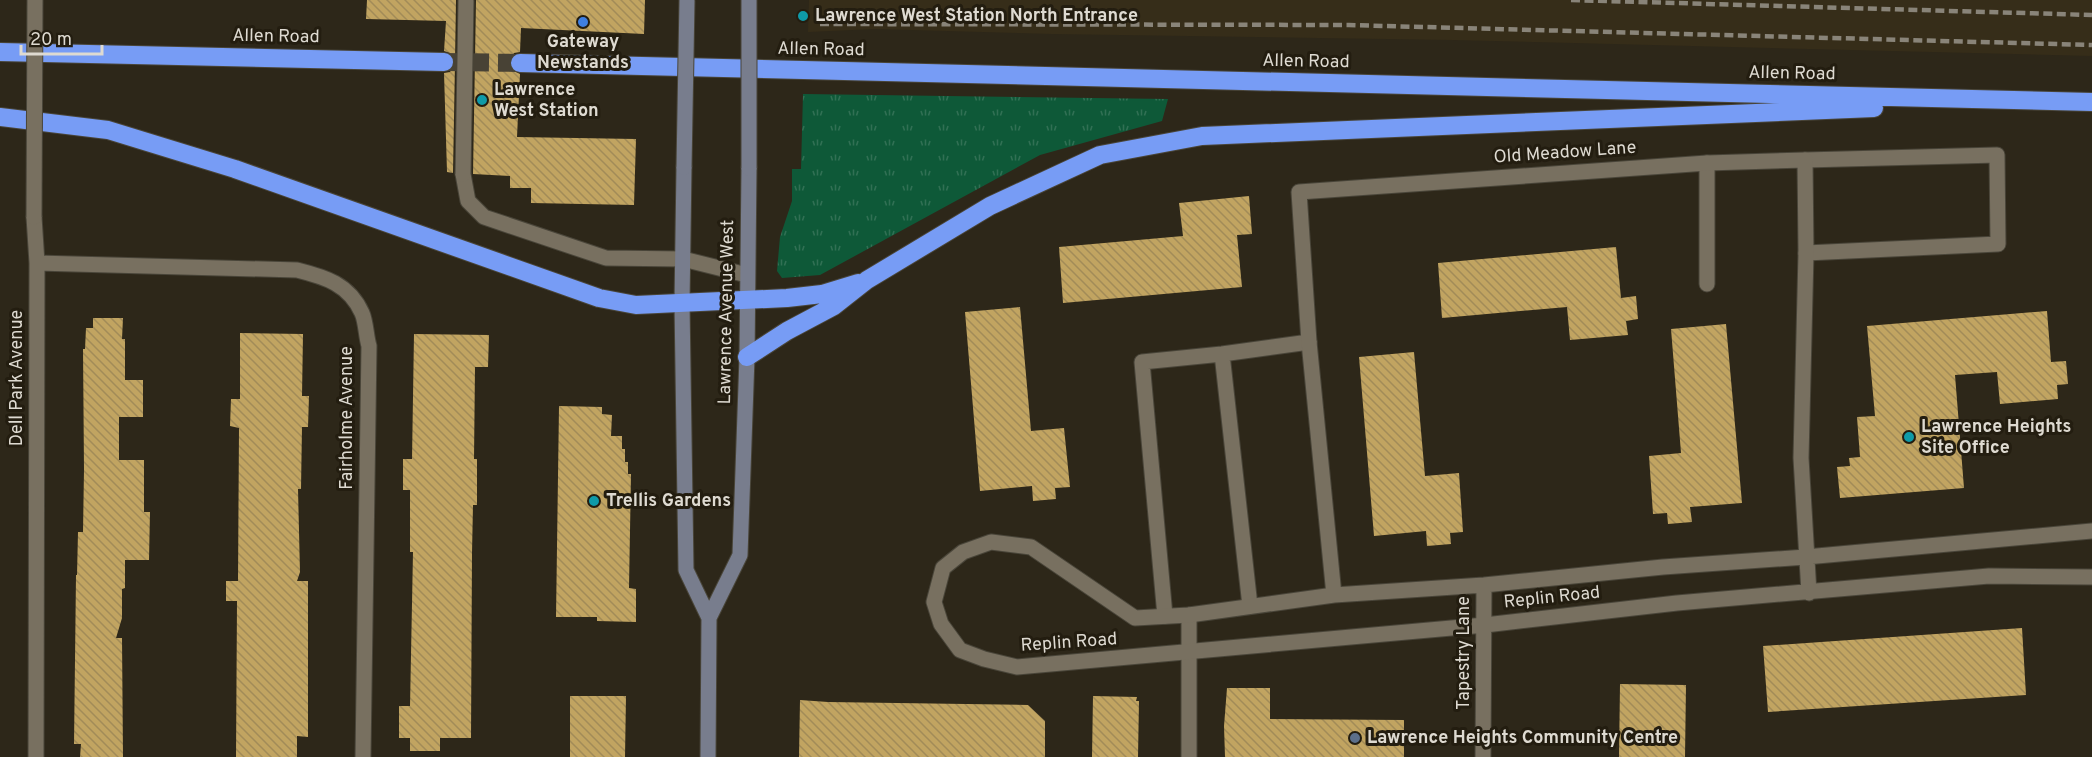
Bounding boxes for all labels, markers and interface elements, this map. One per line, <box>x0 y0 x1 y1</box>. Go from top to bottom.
place label: Lawrence West Station North Entrance <box>815 5 1138 28</box>
marker: Lawrence West Station North Entrance <box>796 9 810 23</box>
marker: Gateway Newstands <box>576 15 590 29</box>
scale bar <box>21 18 102 56</box>
street label: Allen Road <box>232 25 320 49</box>
text: 20 m <box>30 29 72 52</box>
place label: Gateway Newstands <box>537 31 629 75</box>
street label: Allen Road <box>777 38 865 62</box>
street label: Allen Road <box>1262 50 1350 74</box>
street label: Allen Road <box>1748 62 1836 86</box>
place label: Lawrence West Station <box>494 79 599 123</box>
marker: Lawrence West Station <box>475 93 489 107</box>
street label: Old Meadow Lane <box>1493 137 1637 169</box>
street label: Lawrence Avenue West <box>714 219 740 405</box>
street label: Dell Park Avenue <box>6 310 29 446</box>
street label: Fairholme Avenue <box>336 346 359 490</box>
place label: Lawrence Heights Site Office <box>1921 416 2071 460</box>
marker: Lawrence Heights Site Office <box>1902 430 1916 444</box>
place label: Trellis Gardens <box>606 490 731 513</box>
marker: Trellis Gardens <box>587 494 601 508</box>
street label: Replin Road <box>1503 581 1601 615</box>
street label: Tapestry Lane <box>1453 596 1476 710</box>
street label: Replin Road <box>1020 628 1118 658</box>
place label: Lawrence Heights Community Centre <box>1367 727 1678 750</box>
marker: Lawrence Heights Community Centre <box>1348 731 1362 745</box>

